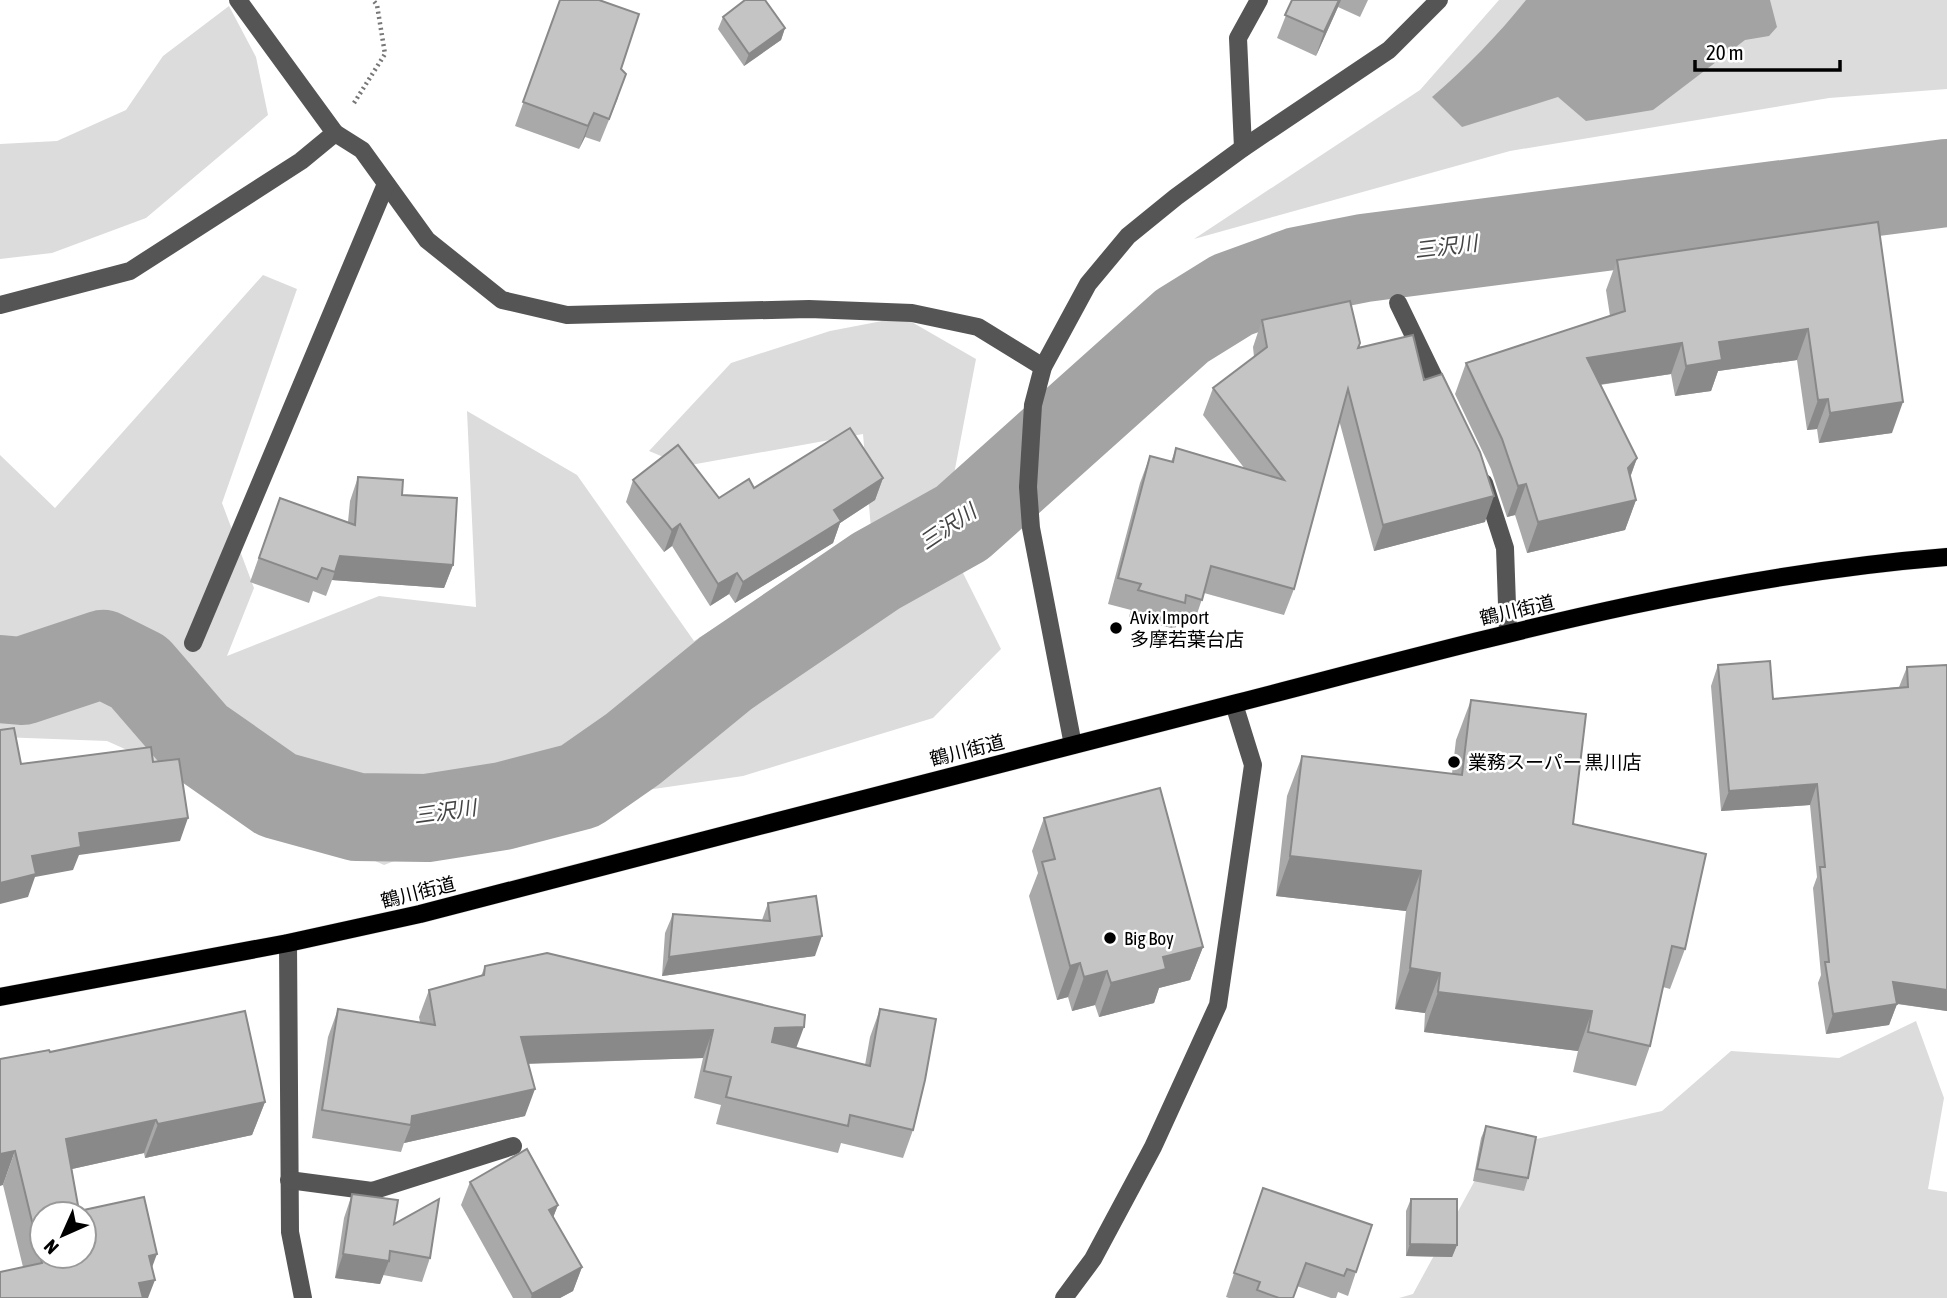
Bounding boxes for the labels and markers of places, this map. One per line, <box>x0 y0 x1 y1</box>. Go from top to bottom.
place label: Avix Import 多摩若葉台店 <box>1130 606 1244 650</box>
marker: Avix Import 多摩若葉台店 <box>1108 620 1124 636</box>
place label: 業務スーパー 黒川店 <box>1468 751 1641 773</box>
marker: 業務スーパー 黒川店 <box>1446 754 1462 770</box>
place label: Big Boy <box>1124 927 1174 949</box>
marker: Big Boy <box>1102 930 1118 946</box>

